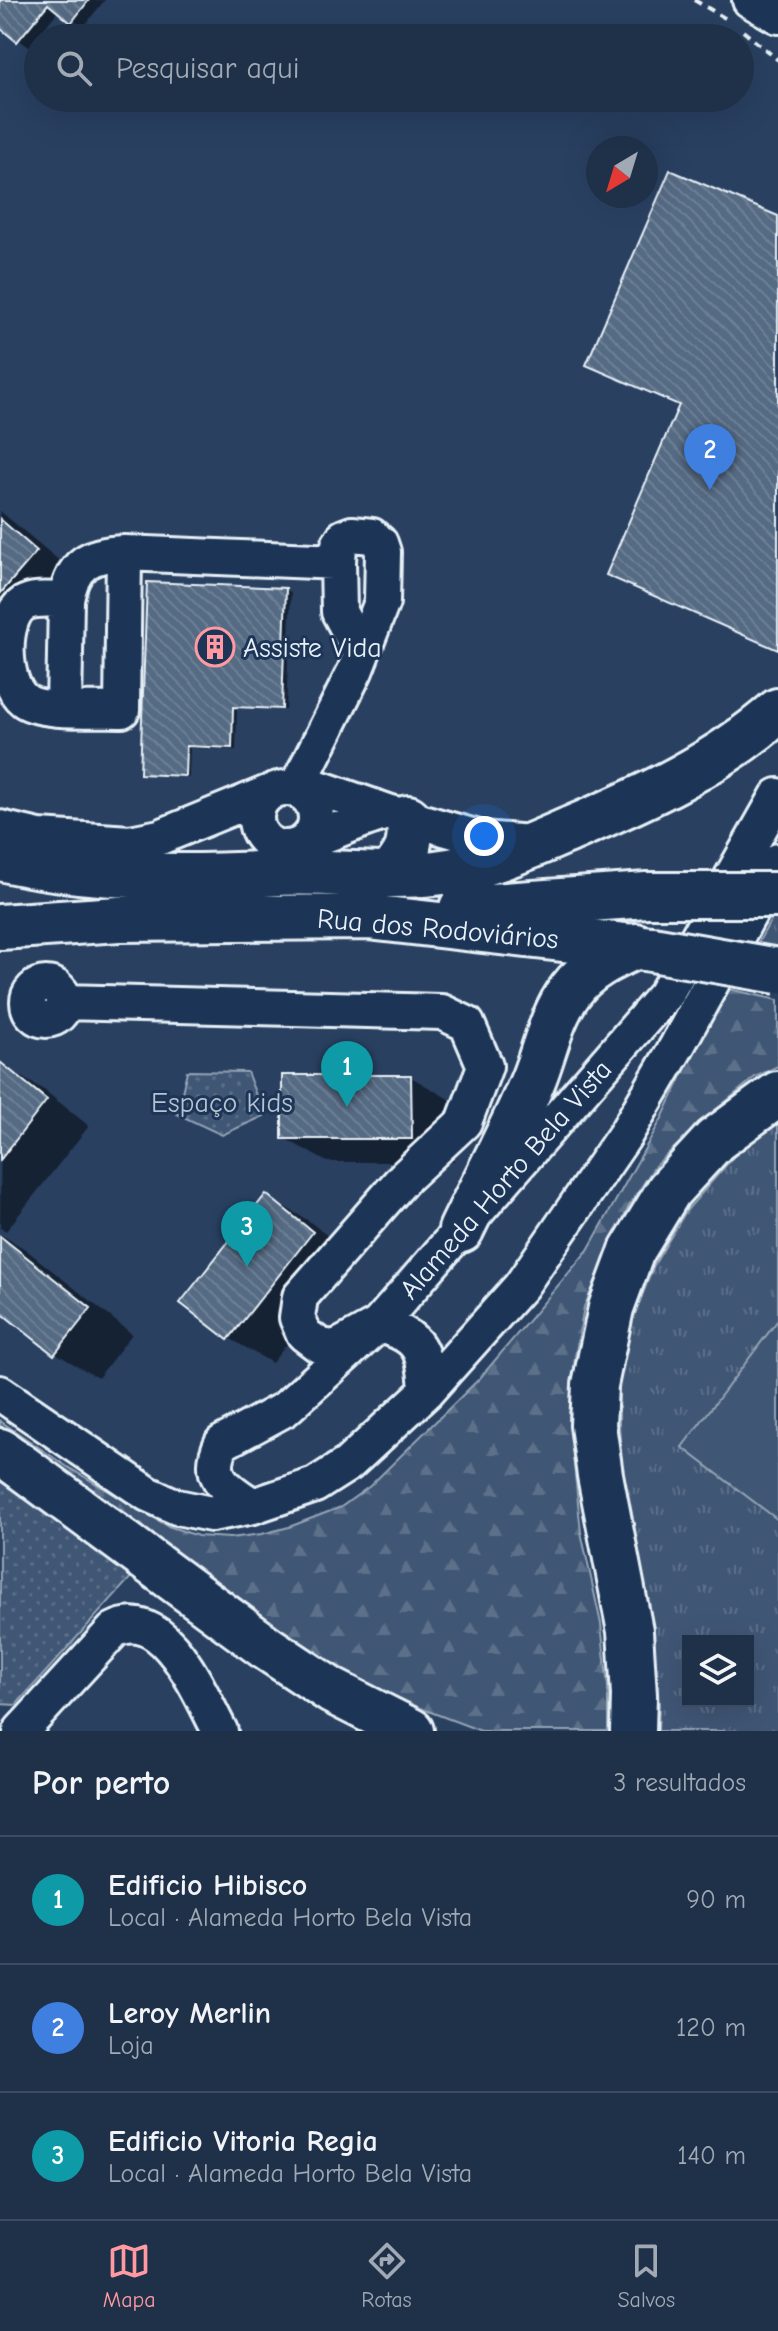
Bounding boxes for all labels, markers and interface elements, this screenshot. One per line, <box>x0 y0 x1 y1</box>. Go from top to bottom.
search box <box>24 24 754 112</box>
icon: search <box>52 46 96 90</box>
text: Pesquisar aqui <box>116 51 299 86</box>
north arrow <box>586 136 658 208</box>
pin: 2 <box>684 424 736 490</box>
building icon: Assiste Vida <box>194 626 236 668</box>
place label: Assiste Vida <box>243 632 382 664</box>
your location <box>464 816 504 856</box>
street label: Rua dos Rodoviários <box>316 903 560 955</box>
pin: 1 <box>321 1041 373 1107</box>
street label: Alameda Horto Bela Vista <box>393 1054 618 1306</box>
park label: Espaço kids <box>151 1087 293 1119</box>
pin: 3 <box>221 1201 273 1267</box>
map controls <box>682 1635 754 1707</box>
button: layers <box>682 1635 754 1707</box>
text: Por perto <box>32 1763 170 1803</box>
text: 3 resultados <box>613 1768 746 1798</box>
text: Edificio Hibisco <box>108 1868 307 1903</box>
text: 1 <box>53 1885 63 1915</box>
text: 90 m <box>686 1885 746 1915</box>
text: Local · Alameda Horto Bela Vista <box>108 1903 472 1933</box>
text: Leroy Merlin <box>108 1996 271 2031</box>
text: 2 <box>52 2013 64 2043</box>
text: 120 m <box>676 2013 746 2043</box>
text: Loja <box>108 2031 154 2061</box>
text: Edificio Vitoria Regia <box>108 2124 378 2159</box>
text: 3 <box>52 2141 64 2171</box>
text: 140 m <box>677 2141 746 2171</box>
text: Local · Alameda Horto Bela Vista <box>108 2159 472 2189</box>
tab: Mapa <box>103 2239 156 2313</box>
tab: Rotas <box>361 2239 412 2313</box>
tab: Salvos <box>617 2239 675 2313</box>

